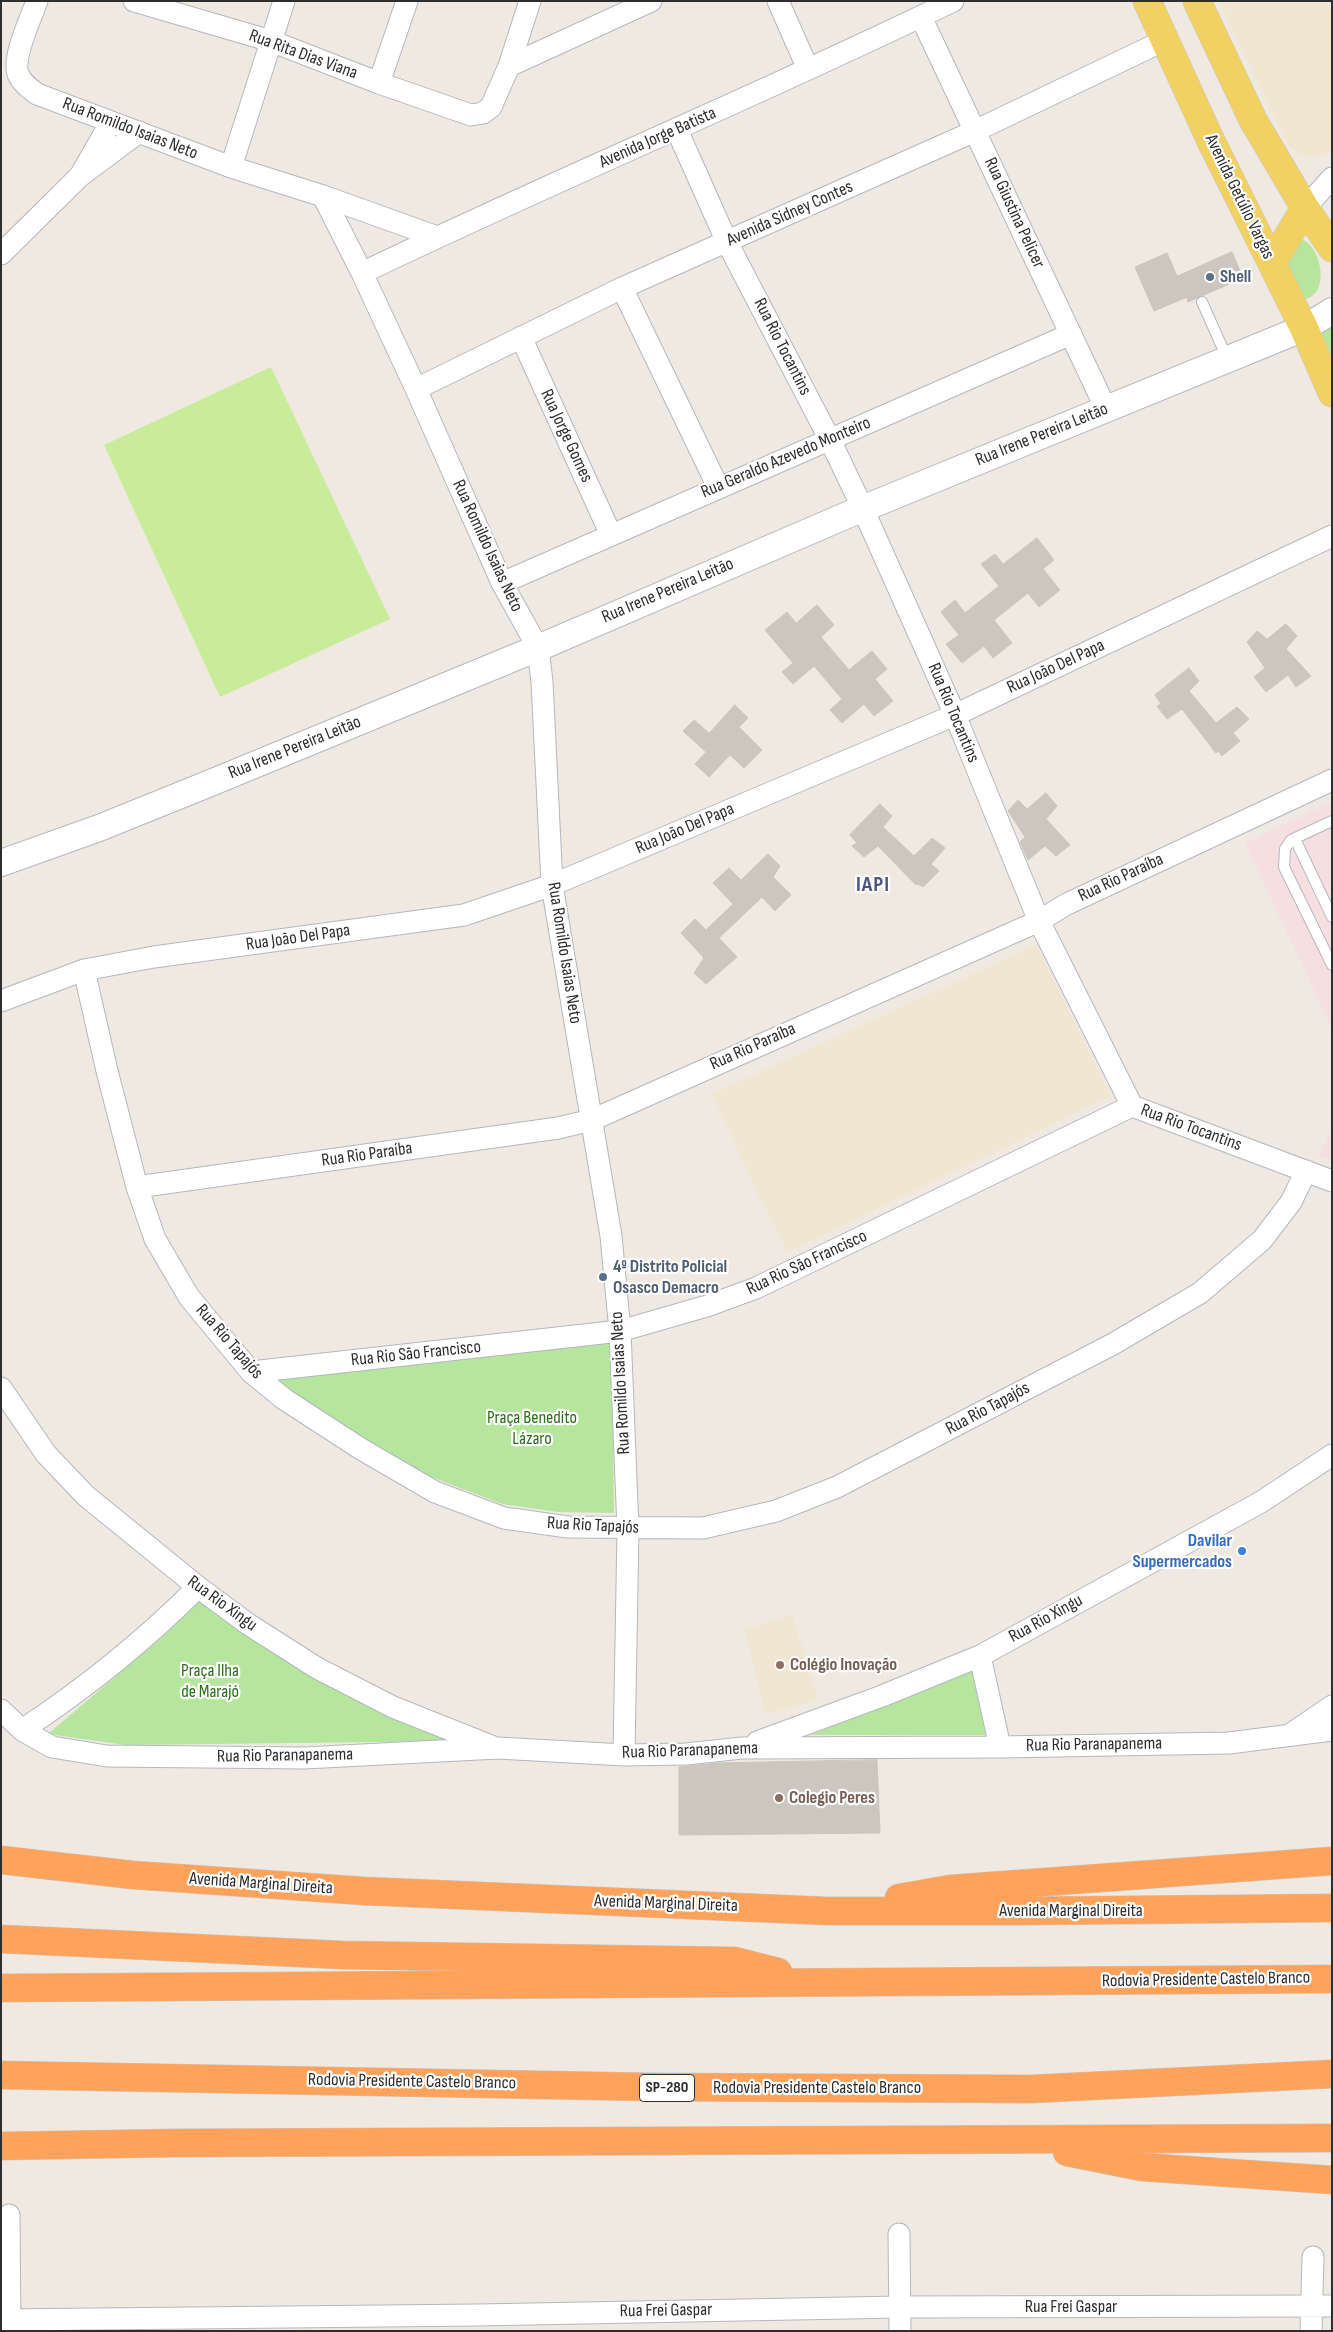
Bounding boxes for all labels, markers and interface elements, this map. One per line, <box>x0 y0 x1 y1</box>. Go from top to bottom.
street label: Rua Rita Dias Viana <box>246 25 360 85</box>
street label: Rua Romildo Isaias Neto <box>59 93 201 165</box>
street label: Avenida Jorge Batista <box>596 103 720 173</box>
street label: Avenida Getúlio Vargas <box>1199 131 1279 263</box>
street label: Rua Giustina Pelicer <box>979 154 1049 272</box>
street label: Avenida Sidney Contes <box>723 176 857 252</box>
place label: Shell <box>1220 266 1251 288</box>
marker: Shell <box>1204 271 1216 283</box>
street label: Rua Rio Tocantins <box>748 295 816 399</box>
street label: Rua Jorge Gomes <box>535 386 597 486</box>
street label: Rua Irene Pereira Leitão <box>973 399 1111 471</box>
street label: Rua Geraldo Azevedo Monteiro <box>698 412 874 504</box>
street label: Rua Romildo Isaias Neto <box>447 477 527 615</box>
street label: Rua Irene Pereira Leitão <box>599 554 737 628</box>
street label: Rua João Del Papa <box>1004 635 1108 699</box>
street label: Rua Rio Tocantins <box>922 660 984 766</box>
street label: Rua Irene Pereira Leitão <box>226 712 364 784</box>
street label: Rua João Del Papa <box>632 799 738 859</box>
street label: Rua Rio Paraíba <box>1075 849 1167 907</box>
district label: IAPI <box>855 872 891 898</box>
street label: Rua Romildo Isaias Neto <box>542 881 586 1025</box>
street label: Rua João Del Papa <box>245 920 351 956</box>
street label: Rua Rio Paraíba <box>707 1019 799 1075</box>
street label: Rua Rio Tocantins <box>1138 1100 1244 1156</box>
street label: Rua Rio Paraíba <box>320 1138 414 1172</box>
street label: Rua Rio São Francisco <box>743 1226 871 1300</box>
place label: 4º Distrito Policial Osasco Demacro <box>613 1256 727 1298</box>
marker: 4º Distrito Policial Osasco Demacro <box>597 1271 609 1283</box>
street label: Rua Rio Tapajós <box>191 1300 267 1384</box>
street label: Rua Romildo Isaias Neto <box>606 1311 636 1455</box>
street label: Rua Rio São Francisco <box>350 1336 482 1372</box>
street label: Rua Rio Tapajós <box>942 1378 1034 1440</box>
park label: Praça Benedito Lázaro <box>487 1407 577 1450</box>
street label: Rua Rio Tapajós <box>546 1513 640 1539</box>
place label: Davilar Supermercados <box>1133 1530 1232 1572</box>
marker: Davilar Supermercados <box>1236 1545 1248 1557</box>
street label: Rua Rio Xingu <box>183 1571 261 1637</box>
street label: Rua Rio Xingu <box>1005 1590 1087 1648</box>
place label: Colégio Inovação <box>790 1654 897 1676</box>
marker: Colégio Inovação <box>774 1659 786 1671</box>
park label: Praça Ilha de Marajó <box>181 1660 239 1702</box>
street label: Rua Rio Paranapanema <box>1026 1733 1162 1757</box>
street label: Rua Rio Paranapanema <box>622 1738 758 1764</box>
street label: Rua Rio Paranapanema <box>217 1744 353 1768</box>
place label: Colegio Peres <box>789 1787 875 1809</box>
marker: Colegio Peres <box>773 1792 785 1804</box>
street label: Avenida Marginal Direita <box>189 1868 333 1900</box>
street label: Avenida Marginal Direita <box>594 1891 738 1917</box>
street label: Avenida Marginal Direita <box>999 1900 1143 1922</box>
street label: Rodovia Presidente Castelo Branco <box>1102 1967 1310 1993</box>
street label: Rodovia Presidente Castelo Branco <box>308 2069 516 2095</box>
road number: SP-280 <box>640 2074 694 2102</box>
street label: Rodovia Presidente Castelo Branco <box>713 2077 921 2099</box>
street label: Rua Frei Gaspar <box>1025 2296 1117 2318</box>
street label: Rua Frei Gaspar <box>620 2299 712 2323</box>

